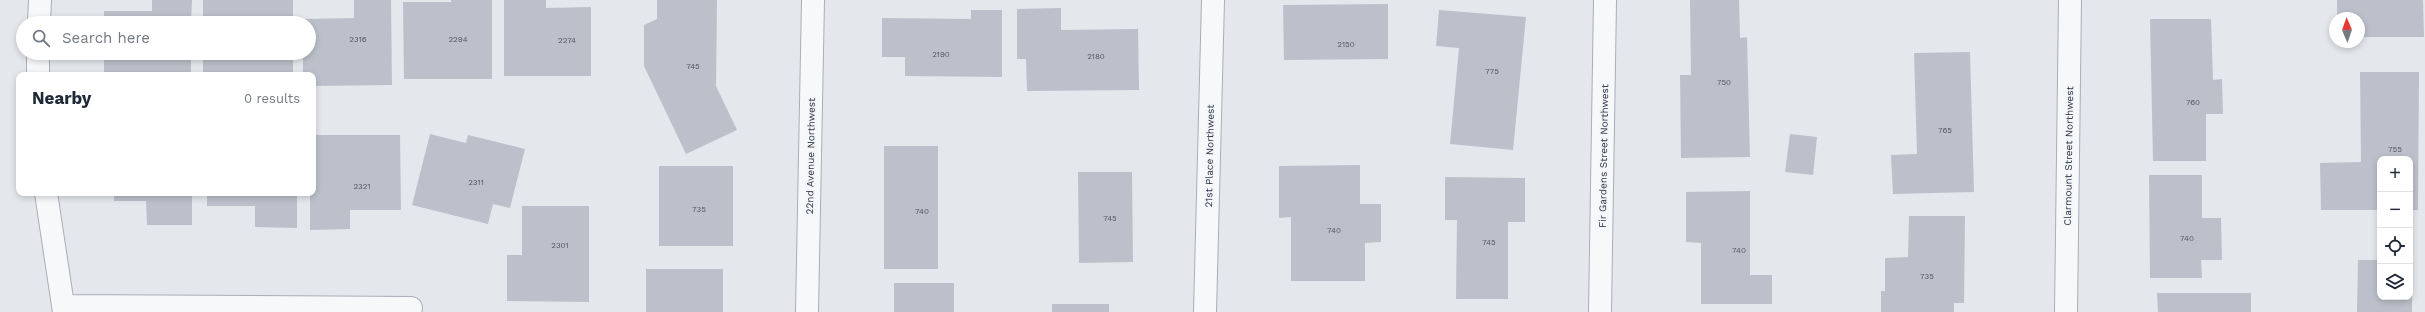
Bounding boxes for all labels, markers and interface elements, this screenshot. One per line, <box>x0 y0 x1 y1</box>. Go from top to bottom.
north arrow <box>2329 12 2365 48</box>
search box <box>16 16 316 60</box>
icon: search <box>30 27 52 49</box>
text: Search here <box>62 29 150 47</box>
house number: 2316 <box>349 35 367 44</box>
house number: 2294 <box>448 35 468 44</box>
house number: 2274 <box>558 36 576 45</box>
house number: 2150 <box>1337 40 1355 49</box>
house number: 2190 <box>932 50 950 59</box>
house number: 2180 <box>1087 52 1105 61</box>
house number: 745 <box>686 62 700 71</box>
house number: 775 <box>1485 67 1499 76</box>
house number: 750 <box>1717 78 1731 87</box>
street label: Fir Gardens Street Northwest <box>1597 83 1610 228</box>
street label: Clarmount Street Northwest <box>2062 85 2075 226</box>
text: Nearby <box>32 88 91 108</box>
text: 0 results <box>244 91 300 106</box>
street label: 22nd Avenue Northwest <box>804 97 817 214</box>
house number: 760 <box>2186 98 2200 107</box>
street label: 21st Place Northwest <box>1203 104 1216 208</box>
house number: 765 <box>1938 126 1952 135</box>
house number: 755 <box>2388 145 2402 154</box>
map controls <box>2377 156 2413 300</box>
button: + <box>2377 156 2413 192</box>
house number: 2311 <box>468 178 484 187</box>
house number: 2321 <box>353 182 371 191</box>
button: − <box>2377 192 2413 228</box>
house number: 735 <box>692 205 706 214</box>
house number: 740 <box>915 207 929 216</box>
house number: 745 <box>1103 214 1117 223</box>
house number: 740 <box>1327 226 1341 235</box>
button: locate <box>2377 228 2413 264</box>
house number: 740 <box>2180 234 2194 243</box>
house number: 745 <box>1482 238 1496 247</box>
house number: 2301 <box>551 241 569 250</box>
house number: 740 <box>1732 246 1746 255</box>
button: layers <box>2377 264 2413 300</box>
house number: 735 <box>1920 272 1934 281</box>

